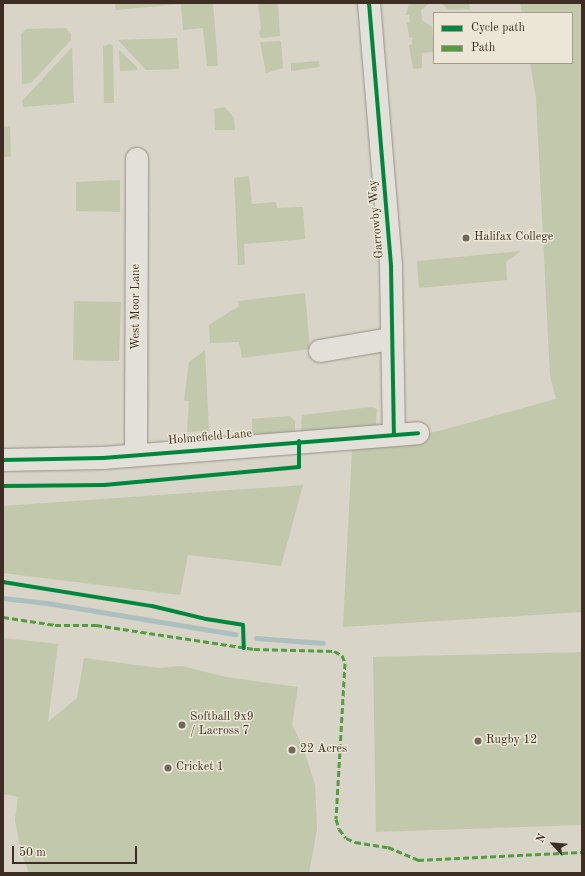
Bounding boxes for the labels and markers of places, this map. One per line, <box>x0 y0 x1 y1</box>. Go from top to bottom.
place label: Halifax College <box>474 231 553 245</box>
marker: Halifax College <box>461 233 471 243</box>
place label: Softball 9x9 / Lacross 7 <box>190 711 254 739</box>
marker: Softball 9x9 / Lacross 7 <box>177 720 187 730</box>
place label: Rugby 12 <box>486 734 537 748</box>
marker: Rugby 12 <box>473 736 483 746</box>
place label: 22 Acres <box>300 743 347 757</box>
marker: 22 Acres <box>287 745 297 755</box>
place label: Cricket 1 <box>176 761 224 775</box>
marker: Cricket 1 <box>163 763 173 773</box>

